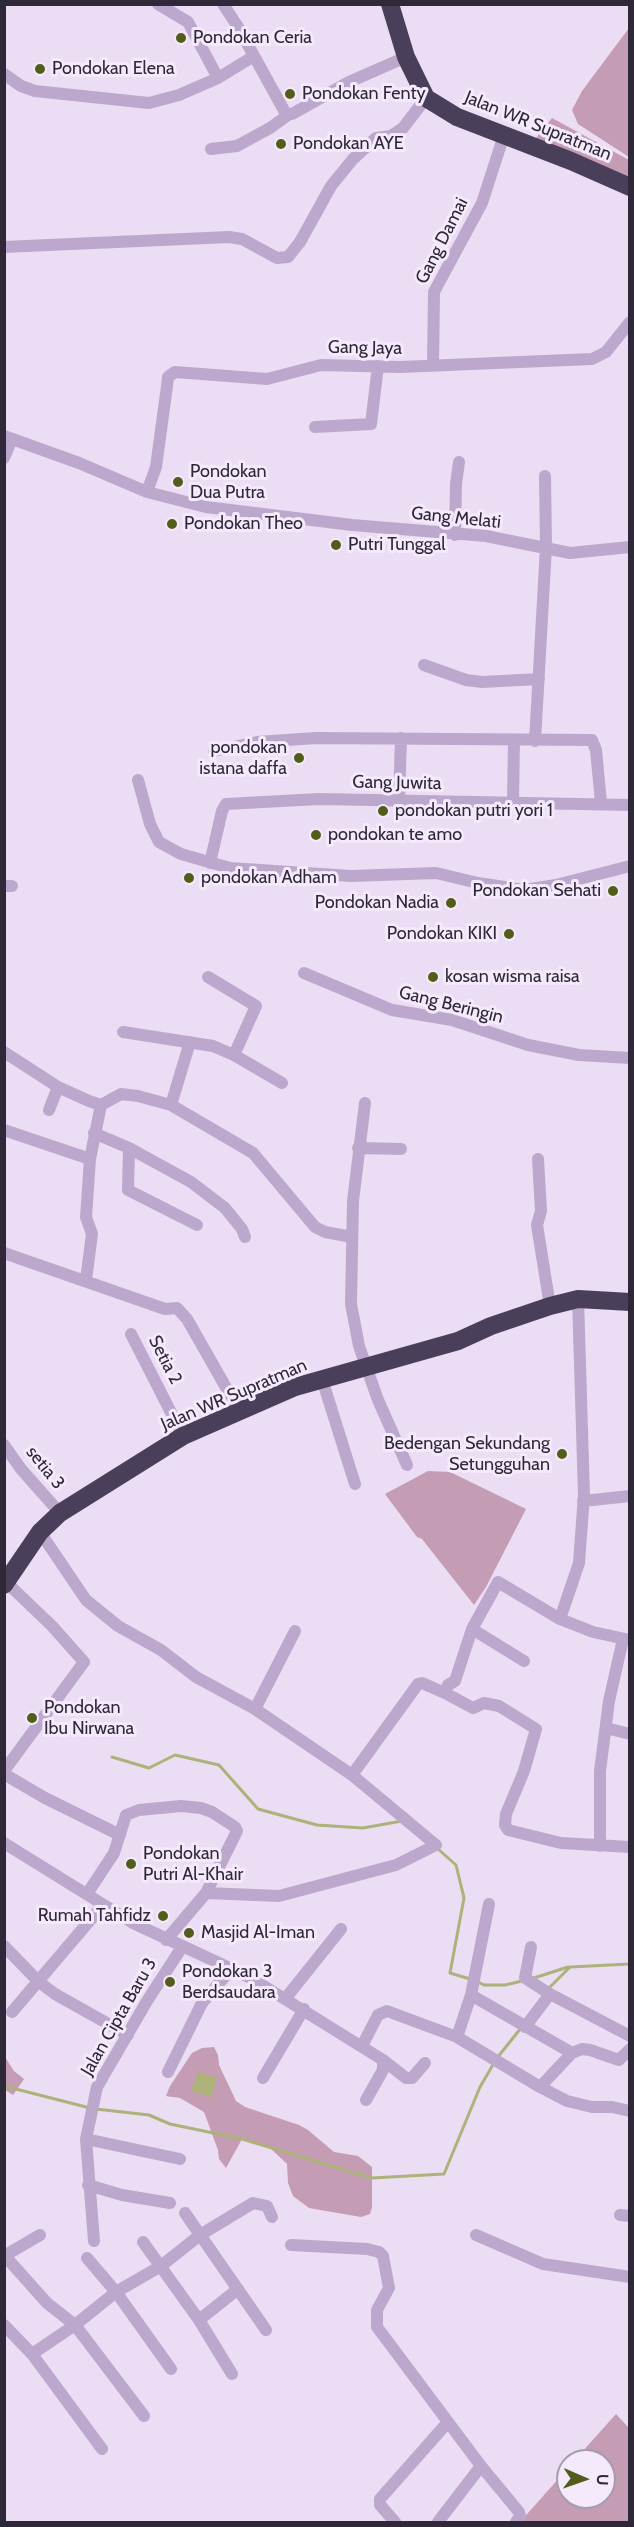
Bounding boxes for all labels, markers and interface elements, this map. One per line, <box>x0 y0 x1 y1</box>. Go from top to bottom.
place label: Pondokan Ceria <box>193 27 312 49</box>
marker: Pondokan Ceria <box>174 31 188 45</box>
place label: Pondokan Elena <box>52 58 175 80</box>
marker: Pondokan Elena <box>33 62 47 76</box>
place label: Pondokan Fenty <box>302 83 426 105</box>
marker: Pondokan Fenty <box>283 87 297 101</box>
street label: Jalan WR Supratman <box>461 87 615 165</box>
place label: Pondokan AYE <box>293 133 404 155</box>
marker: Pondokan AYE <box>274 137 288 151</box>
street label: Gang Damai <box>411 194 473 288</box>
street label: Gang Jaya <box>328 337 402 359</box>
place label: Pondokan Dua Putra <box>190 461 267 504</box>
marker: Pondokan Dua Putra <box>171 475 185 489</box>
street label: Gang Melati <box>410 503 502 533</box>
place label: Pondokan Theo <box>184 513 303 535</box>
marker: Pondokan Theo <box>165 517 179 531</box>
place label: Putri Tunggal <box>348 534 446 556</box>
marker: Putri Tunggal <box>329 538 343 552</box>
place label: pondokan istana daffa <box>199 737 287 780</box>
marker: pondokan istana daffa <box>292 751 306 765</box>
street label: Gang Juwita <box>352 771 442 795</box>
place label: pondokan putri yori 1 <box>395 800 553 822</box>
marker: pondokan putri yori 1 <box>376 804 390 818</box>
place label: pondokan te amo <box>328 824 462 846</box>
marker: pondokan te amo <box>309 828 323 842</box>
place label: pondokan Adham <box>201 867 337 889</box>
marker: pondokan Adham <box>182 871 196 885</box>
place label: Pondokan Sehati <box>473 880 601 902</box>
marker: Pondokan Sehati <box>606 884 620 898</box>
place label: Pondokan Nadia <box>315 892 439 914</box>
marker: Pondokan Nadia <box>444 896 458 910</box>
place label: Pondokan KIKI <box>387 923 497 945</box>
marker: Pondokan KIKI <box>502 927 516 941</box>
place label: kosan wisma raisa <box>445 966 580 988</box>
marker: kosan wisma raisa <box>426 970 440 984</box>
street label: Gang Beringin <box>397 982 505 1028</box>
street label: Setia 2 <box>144 1332 186 1388</box>
street label: Jalan WR Supratman <box>158 1354 310 1436</box>
place label: Bedengan Sekundang Setungguhan <box>384 1433 550 1476</box>
street label: setia 3 <box>21 1442 69 1494</box>
marker: Bedengan Sekundang Setungguhan <box>555 1447 569 1461</box>
place label: Pondokan Ibu Nirwana <box>44 1697 134 1740</box>
marker: Pondokan Ibu Nirwana <box>25 1711 39 1725</box>
place label: Pondokan Putri Al-Khair <box>143 1843 243 1886</box>
marker: Pondokan Putri Al-Khair <box>124 1857 138 1871</box>
place label: Rumah Tahfidz <box>38 1905 151 1927</box>
marker: Rumah Tahfidz <box>156 1909 170 1923</box>
place label: Masjid Al-Iman <box>201 1922 315 1944</box>
marker: Masjid Al-Iman <box>182 1926 196 1940</box>
street label: Jalan Cipta Baru 3 <box>77 1954 161 2080</box>
place label: Pondokan 3 Berdsaudara <box>182 1961 276 2004</box>
marker: Pondokan 3 Berdsaudara <box>163 1975 177 1989</box>
north arrow <box>556 2449 616 2509</box>
text: U <box>593 2473 612 2486</box>

